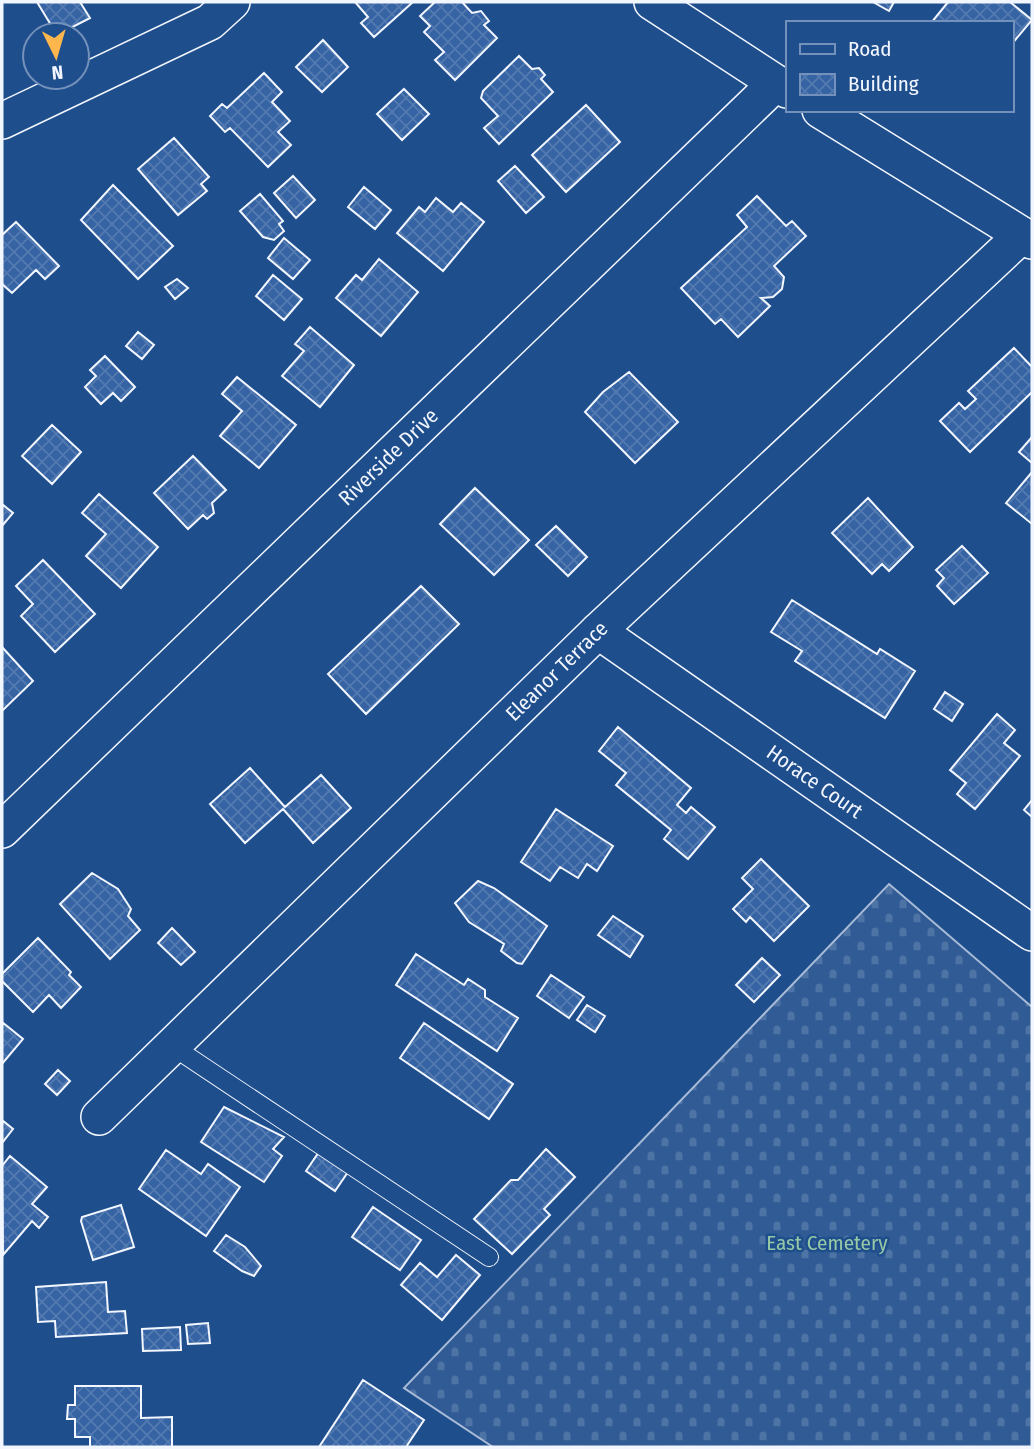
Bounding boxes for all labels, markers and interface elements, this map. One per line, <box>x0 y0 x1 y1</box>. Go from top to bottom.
north arrow <box>21 21 91 91</box>
legend <box>786 21 1013 112</box>
text: Road <box>848 36 892 62</box>
text: N <box>51 60 64 84</box>
text: Building <box>848 71 919 97</box>
street label: Riverside Drive <box>333 403 444 511</box>
street label: Eleanor Terrace <box>500 616 613 727</box>
street label: Horace Court <box>762 739 868 824</box>
park label: East Cemetery <box>766 1230 888 1256</box>

